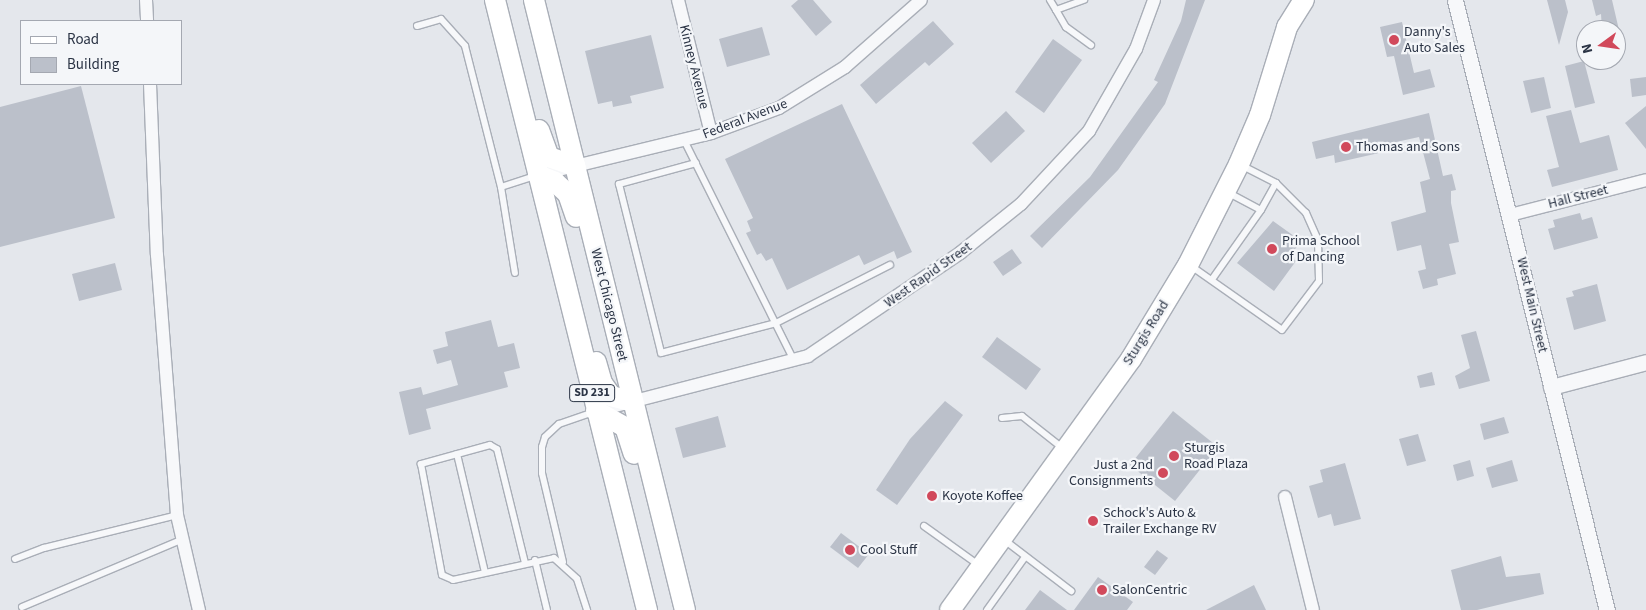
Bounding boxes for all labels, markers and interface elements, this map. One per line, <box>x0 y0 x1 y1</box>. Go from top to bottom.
legend <box>20 20 182 85</box>
north arrow <box>1576 20 1626 70</box>
street label: Kinney Avenue <box>675 23 713 111</box>
place label: Danny's Auto Sales <box>1404 24 1465 56</box>
text: Road <box>67 29 99 50</box>
marker: Danny's Auto Sales <box>1388 34 1400 46</box>
text: N <box>1577 41 1598 55</box>
text: Building <box>67 54 119 75</box>
street label: Federal Avenue <box>700 95 790 143</box>
place label: Thomas and Sons <box>1356 139 1460 155</box>
marker: Thomas and Sons <box>1340 141 1352 153</box>
street label: Hall Street <box>1546 181 1610 213</box>
place label: Prima School of Dancing <box>1282 233 1360 266</box>
street label: West Rapid Street <box>881 239 975 311</box>
marker: Prima School of Dancing <box>1266 243 1278 255</box>
street label: West Chicago Street <box>587 247 631 363</box>
street label: West Main Street <box>1513 256 1551 354</box>
street label: Sturgis Road <box>1119 297 1173 369</box>
road number: SD 231 <box>568 383 616 402</box>
place label: Sturgis Road Plaza <box>1184 440 1248 472</box>
marker: Sturgis Road Plaza <box>1168 450 1180 462</box>
place label: Just a 2nd Consignments <box>1069 457 1153 490</box>
marker: Just a 2nd Consignments <box>1157 467 1169 479</box>
place label: Koyote Koffee <box>942 488 1023 504</box>
marker: Koyote Koffee <box>926 490 938 502</box>
place label: Schock's Auto & Trailer Exchange RV <box>1103 505 1217 538</box>
marker: Schock's Auto & Trailer Exchange RV <box>1087 515 1099 527</box>
place label: Cool Stuff <box>860 542 917 558</box>
marker: Cool Stuff <box>844 544 856 556</box>
place label: SalonCentric <box>1112 582 1187 598</box>
marker: SalonCentric <box>1096 584 1108 596</box>

